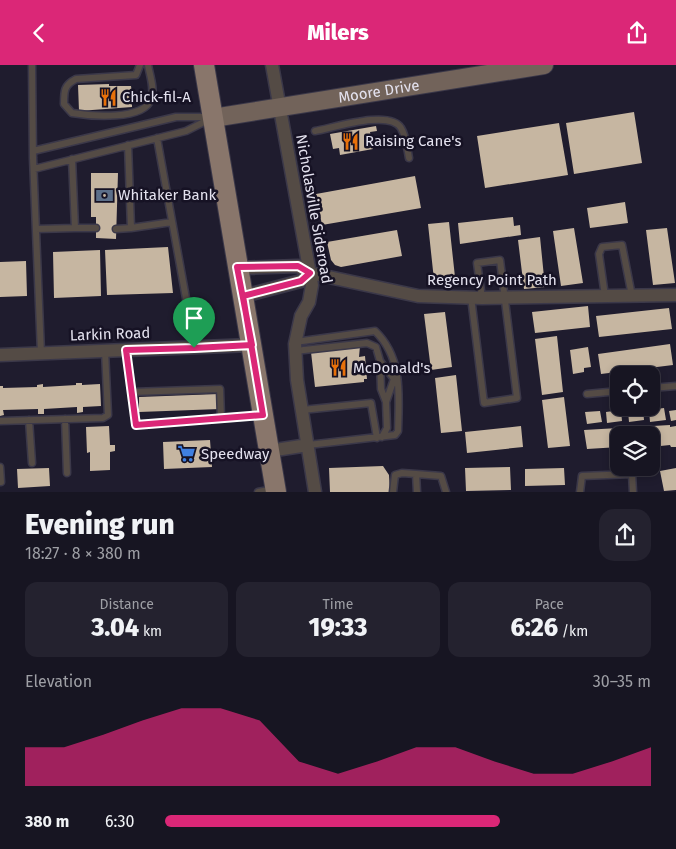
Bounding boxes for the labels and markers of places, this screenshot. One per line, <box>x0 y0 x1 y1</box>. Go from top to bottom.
restaurant icon: Chick-fil-A <box>98 87 118 107</box>
place label: Chick-fil-A <box>122 88 191 106</box>
restaurant icon: Raising Cane's <box>341 131 361 151</box>
place label: Raising Cane's <box>365 132 461 150</box>
bank icon: Whitaker Bank <box>94 185 114 205</box>
place label: Whitaker Bank <box>118 186 216 204</box>
pin <box>173 297 215 348</box>
restaurant icon: McDonald's <box>329 358 349 378</box>
place label: McDonald's <box>353 359 431 377</box>
supermarket icon: Speedway <box>177 444 197 464</box>
place label: Speedway <box>201 445 270 463</box>

